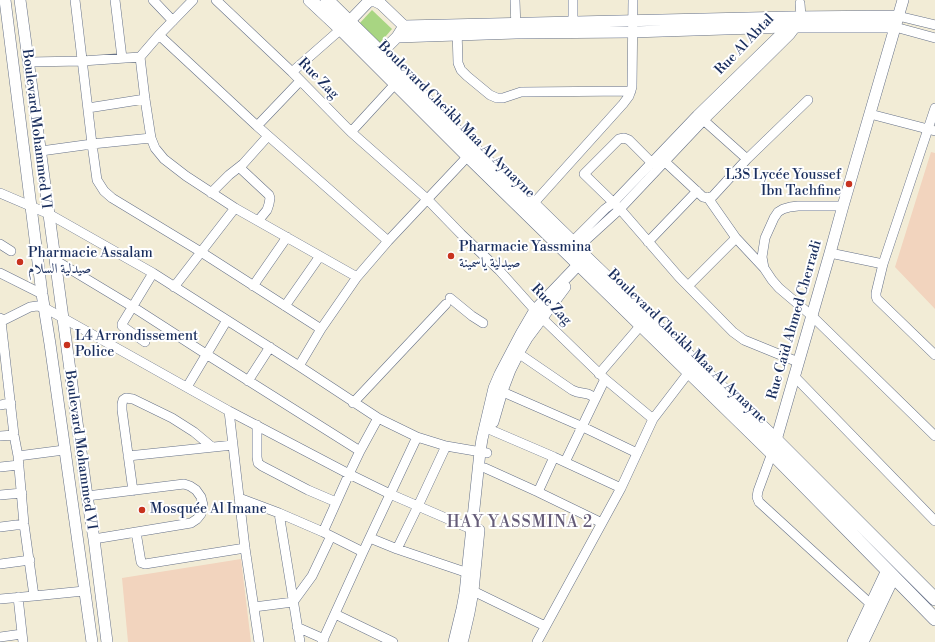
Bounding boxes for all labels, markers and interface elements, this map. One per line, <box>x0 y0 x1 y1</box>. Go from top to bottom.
street label: Rue Al Abtal <box>712 11 778 79</box>
street label: Boulevard Cheikh Maa Al Aynayne <box>374 38 538 202</box>
street label: Boulevard Mohammed VI <box>18 48 54 210</box>
street label: Rue Zag <box>294 55 342 103</box>
place label: L3S Lycée Youssef Ibn Tachfine <box>725 168 841 200</box>
marker: L3S Lycée Youssef Ibn Tachfine <box>844 179 854 189</box>
street label: Rue Caïd Ahmed Cherradi <box>764 238 826 402</box>
place label: Pharmacie Yassmina صيدلية ياسمينة <box>459 240 591 272</box>
place label: Pharmacie Assalam صيدلية السلام <box>28 246 153 278</box>
marker: Pharmacie Yassmina صيدلية ياسمينة <box>446 251 456 261</box>
marker: Pharmacie Assalam صيدلية السلام <box>15 257 25 267</box>
street label: Boulevard Cheikh Maa Al Aynayne <box>604 266 770 428</box>
street label: Rue Zag <box>527 281 575 329</box>
place label: L4 Arrondissement Police <box>75 329 198 362</box>
marker: L4 Arrondissement Police <box>62 340 72 350</box>
street label: Boulevard Mohammed VI <box>60 369 100 531</box>
place label: Mosquée Al Imane <box>150 502 267 518</box>
marker: Mosquée Al Imane <box>137 505 147 515</box>
district label: HAY YASSMINA 2 <box>447 513 593 533</box>

